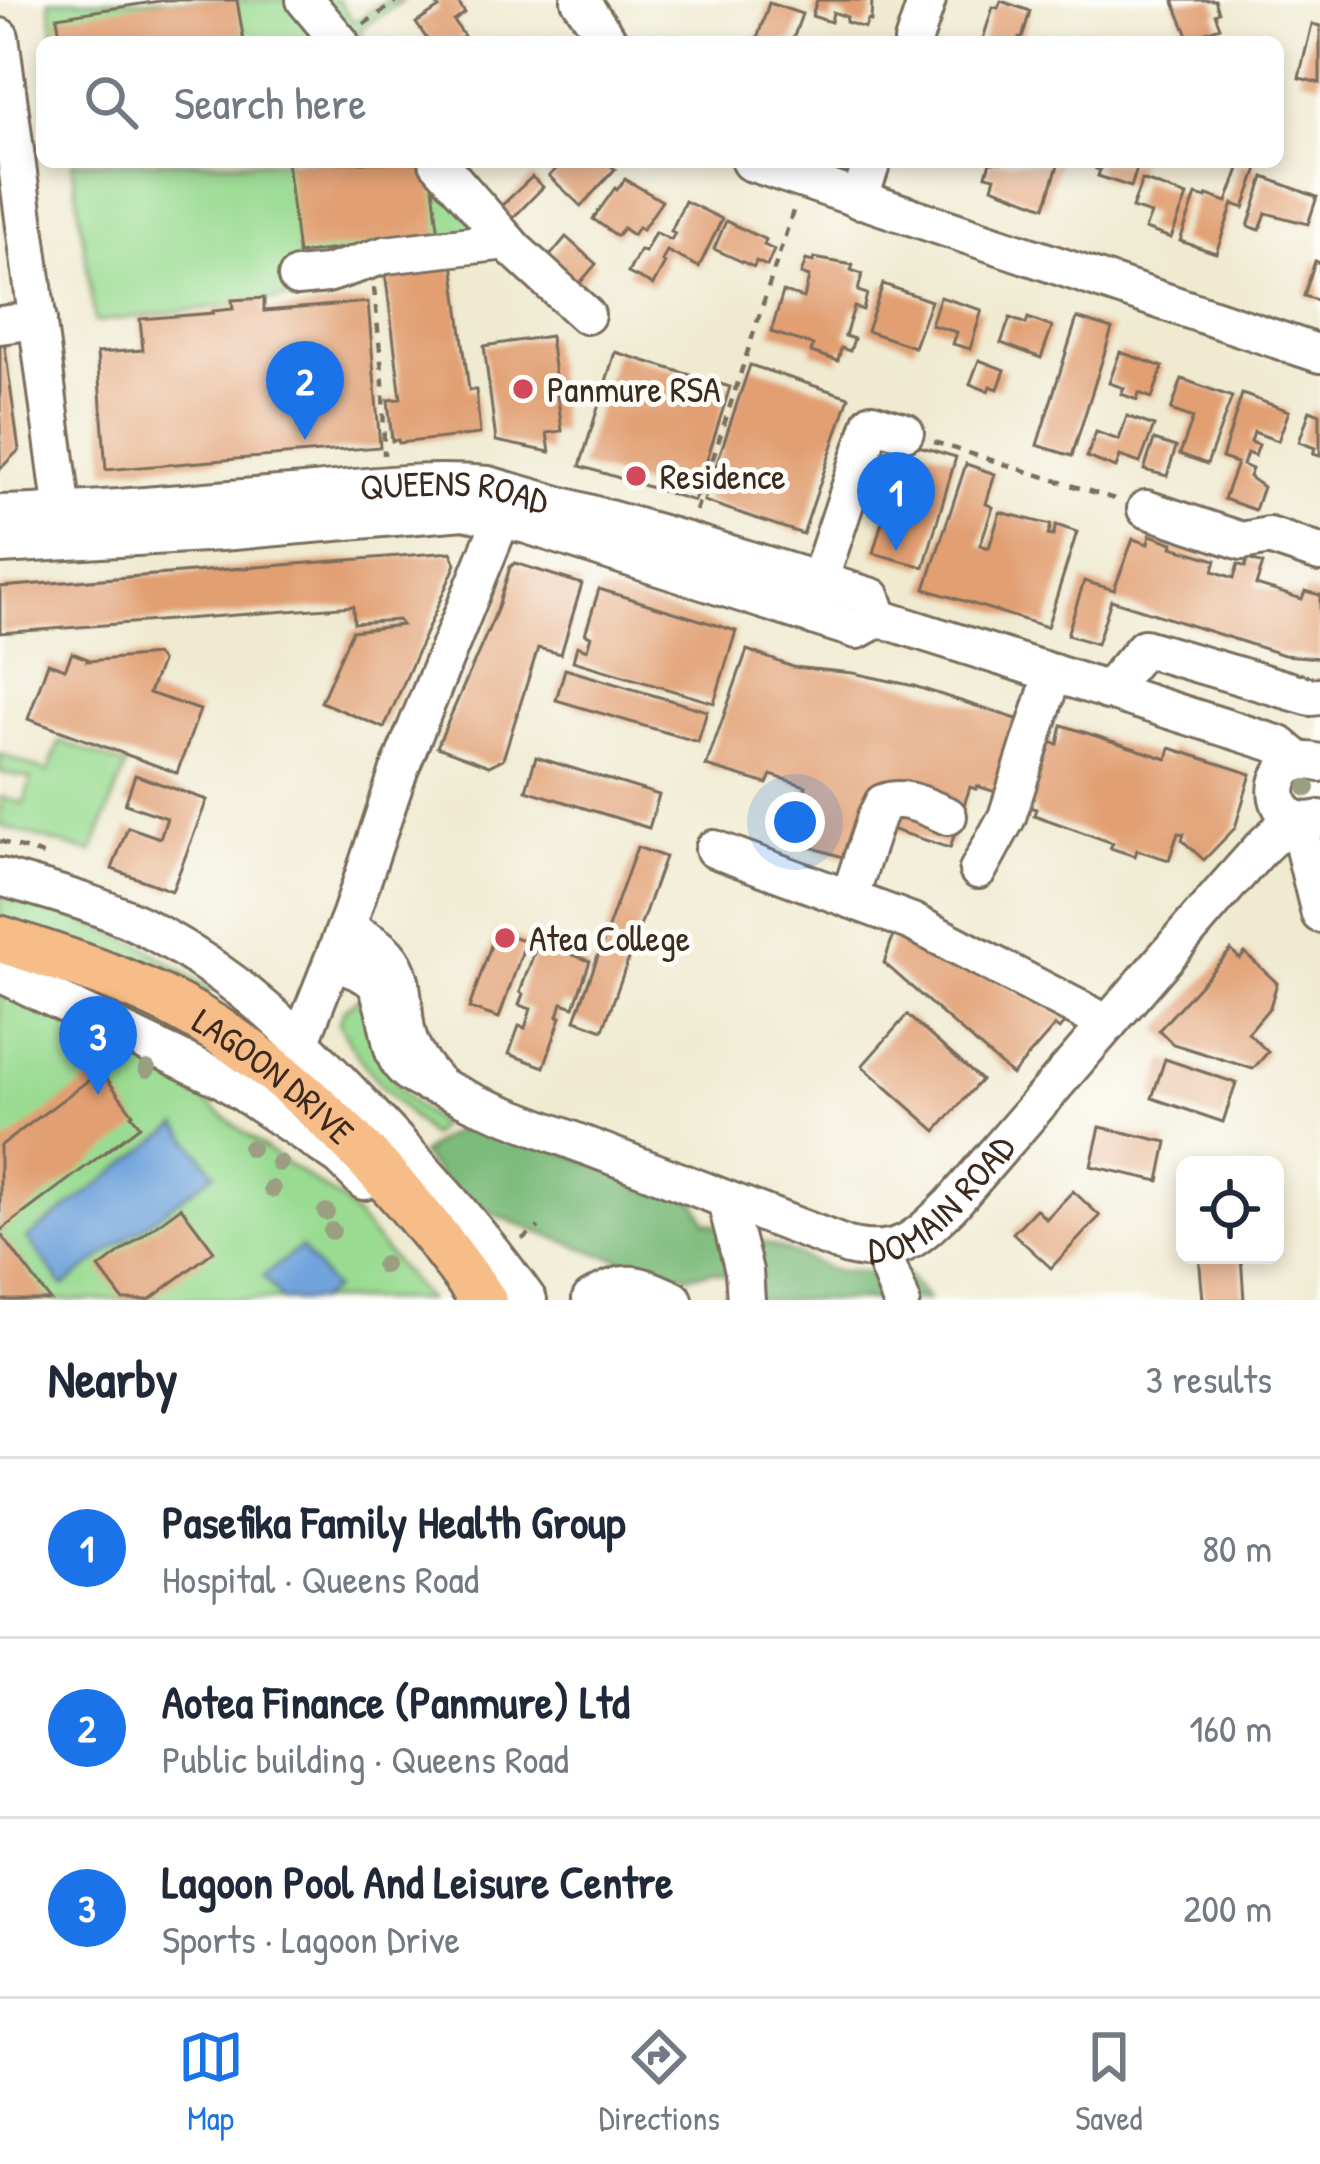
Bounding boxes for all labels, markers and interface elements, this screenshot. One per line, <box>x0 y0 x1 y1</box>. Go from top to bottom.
search box <box>36 36 1284 168</box>
icon: search <box>78 69 144 135</box>
text: Search here <box>174 72 366 133</box>
pin: 2 <box>266 341 344 440</box>
place label: Panmure RSA <box>547 364 720 413</box>
marker: Panmure RSA <box>510 376 536 402</box>
place label: Residence <box>660 451 786 500</box>
pin: 1 <box>857 452 935 551</box>
street label: QUEENS ROAD <box>358 458 554 525</box>
marker: Residence <box>623 463 649 489</box>
your location <box>765 792 825 852</box>
place label: Atea College <box>529 913 690 962</box>
marker: Atea College <box>492 925 518 951</box>
pin: 3 <box>59 996 137 1095</box>
street label: LAGOON DRIVE <box>184 996 366 1155</box>
street label: DOMAIN ROAD <box>868 1124 1025 1274</box>
map controls <box>1176 1156 1284 1264</box>
button: locate <box>1176 1156 1284 1264</box>
text: Nearby <box>48 1344 178 1413</box>
text: 3 results <box>1146 1352 1272 1405</box>
text: Pasefika Family Health Group <box>162 1491 625 1552</box>
text: 1 <box>80 1521 94 1574</box>
text: 80 m <box>1202 1521 1272 1574</box>
text: Hospital · Queens Road <box>162 1552 479 1605</box>
text: Aotea Finance (Panmure) Ltd <box>162 1671 629 1732</box>
text: 2 <box>78 1701 96 1754</box>
text: 160 m <box>1189 1701 1272 1754</box>
text: Public building · Queens Road <box>162 1732 569 1785</box>
text: Lagoon Pool And Leisure Centre <box>162 1851 673 1912</box>
text: 3 <box>78 1881 96 1934</box>
text: 200 m <box>1183 1881 1272 1934</box>
text: Sports · Lagoon Drive <box>162 1912 460 1965</box>
tab: Map <box>178 2024 244 2140</box>
tab: Directions <box>599 2024 720 2140</box>
tab: Saved <box>1075 2024 1142 2140</box>

